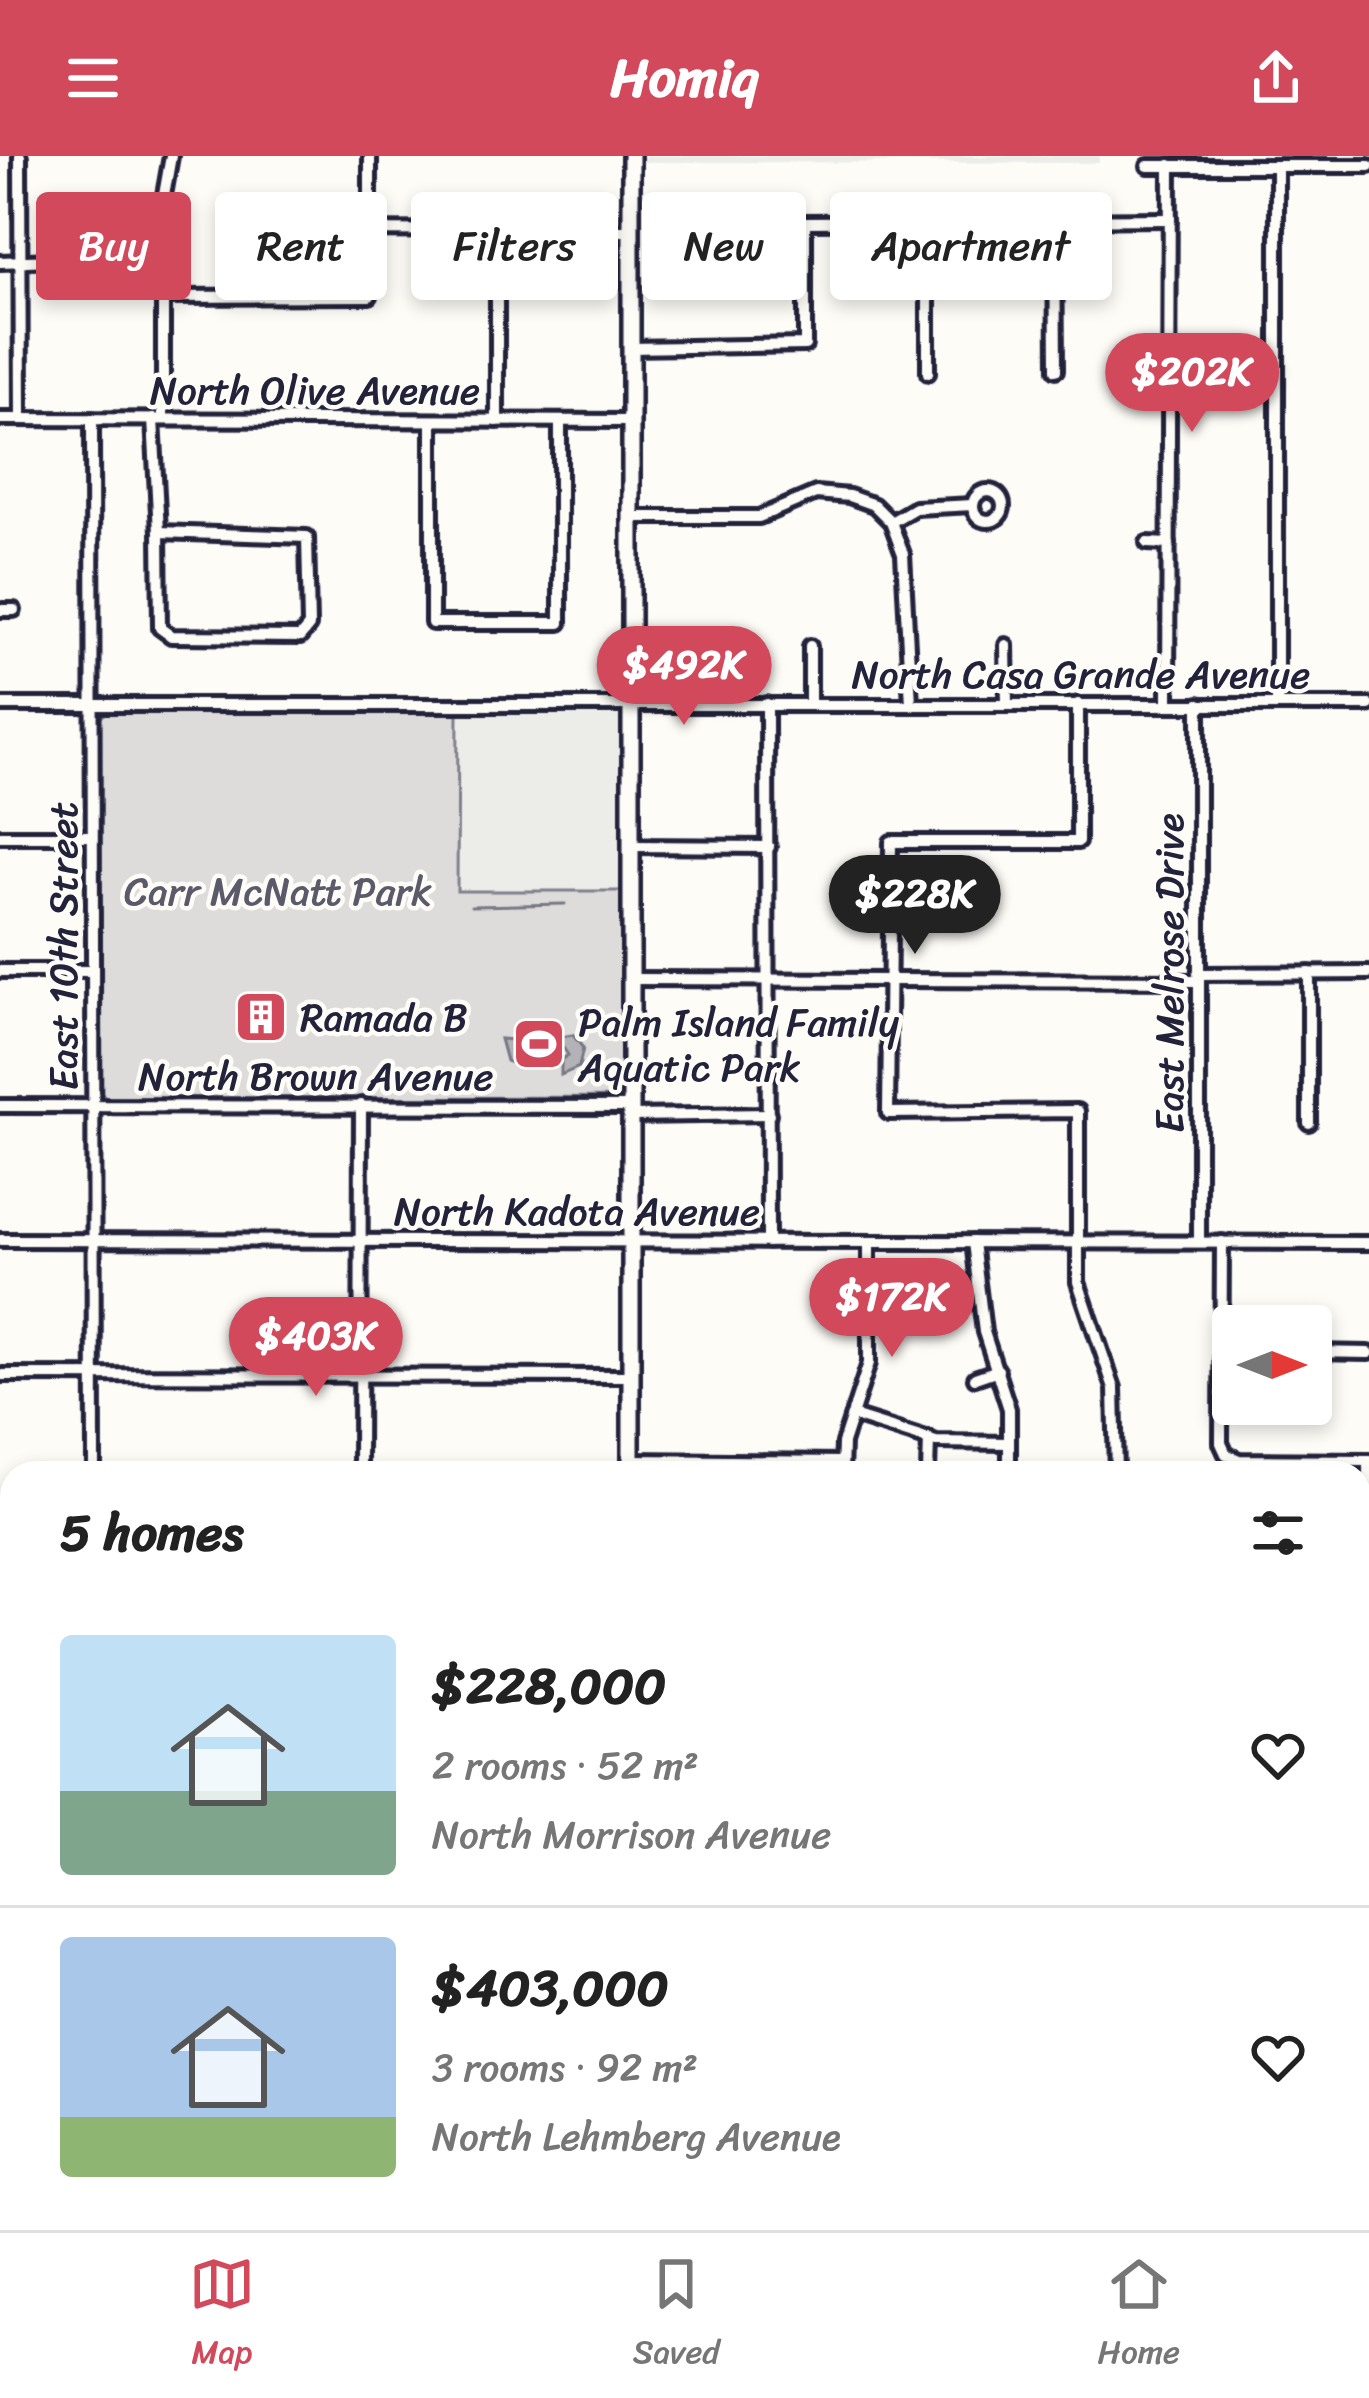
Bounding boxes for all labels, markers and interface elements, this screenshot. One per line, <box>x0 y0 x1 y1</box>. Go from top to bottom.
text: Homiq <box>610 30 759 126</box>
icon: menu <box>60 45 126 111</box>
icon: share <box>1243 45 1309 111</box>
chip: Buy <box>36 192 191 300</box>
chip: Rent <box>215 192 387 300</box>
chip: Filters <box>411 192 618 300</box>
chip: New <box>642 192 806 300</box>
chip: Apartment <box>830 192 1112 300</box>
pin: $202K <box>1108 333 1276 435</box>
text: $202K <box>1132 337 1252 406</box>
street label: North Olive Avenue <box>150 356 480 425</box>
pin: $492K <box>600 626 768 728</box>
text: $492K <box>624 630 744 699</box>
street label: North Casa Grande Avenue <box>852 640 1310 709</box>
street label: East 10th Street <box>29 802 98 1090</box>
street label: East Melrose Drive <box>1135 813 1204 1133</box>
pin: $228K <box>831 855 999 957</box>
park label: Carr McNatt Park <box>124 857 432 926</box>
text: $228K <box>856 859 974 928</box>
place label: Ramada B <box>300 983 468 1052</box>
place label: Palm Island Family Aquatic Park <box>577 988 899 1102</box>
building icon: Ramada B <box>233 989 289 1045</box>
sports icon: Palm Island Family Aquatic Park <box>511 1016 567 1072</box>
street label: North Brown Avenue <box>138 1042 494 1111</box>
street label: North Kadota Avenue <box>394 1177 760 1246</box>
pin: $172K <box>808 1258 976 1360</box>
text: $172K <box>836 1262 948 1331</box>
pin: $403K <box>232 1297 400 1399</box>
text: $403K <box>256 1301 376 1370</box>
north arrow <box>1212 1305 1332 1425</box>
map controls <box>1212 1305 1332 1425</box>
text: 5 homes <box>60 1488 243 1578</box>
icon: filters <box>1245 1500 1311 1566</box>
text: $228,000 <box>432 1641 666 1731</box>
icon: home <box>156 1683 300 1827</box>
icon: heart <box>1245 1722 1311 1788</box>
text: 2 rooms · 52 m² <box>432 1731 699 1800</box>
text: North Morrison Avenue <box>432 1800 831 1869</box>
text: $403,000 <box>432 1943 669 2033</box>
icon: home <box>156 1985 300 2129</box>
icon: heart <box>1245 2024 1311 2090</box>
text: 3 rooms · 92 m² <box>432 2033 698 2102</box>
text: North Lehmberg Avenue <box>432 2102 841 2171</box>
tab: Map <box>189 2251 255 2381</box>
tab: Saved <box>633 2251 720 2381</box>
tab: Home <box>1098 2251 1180 2381</box>

